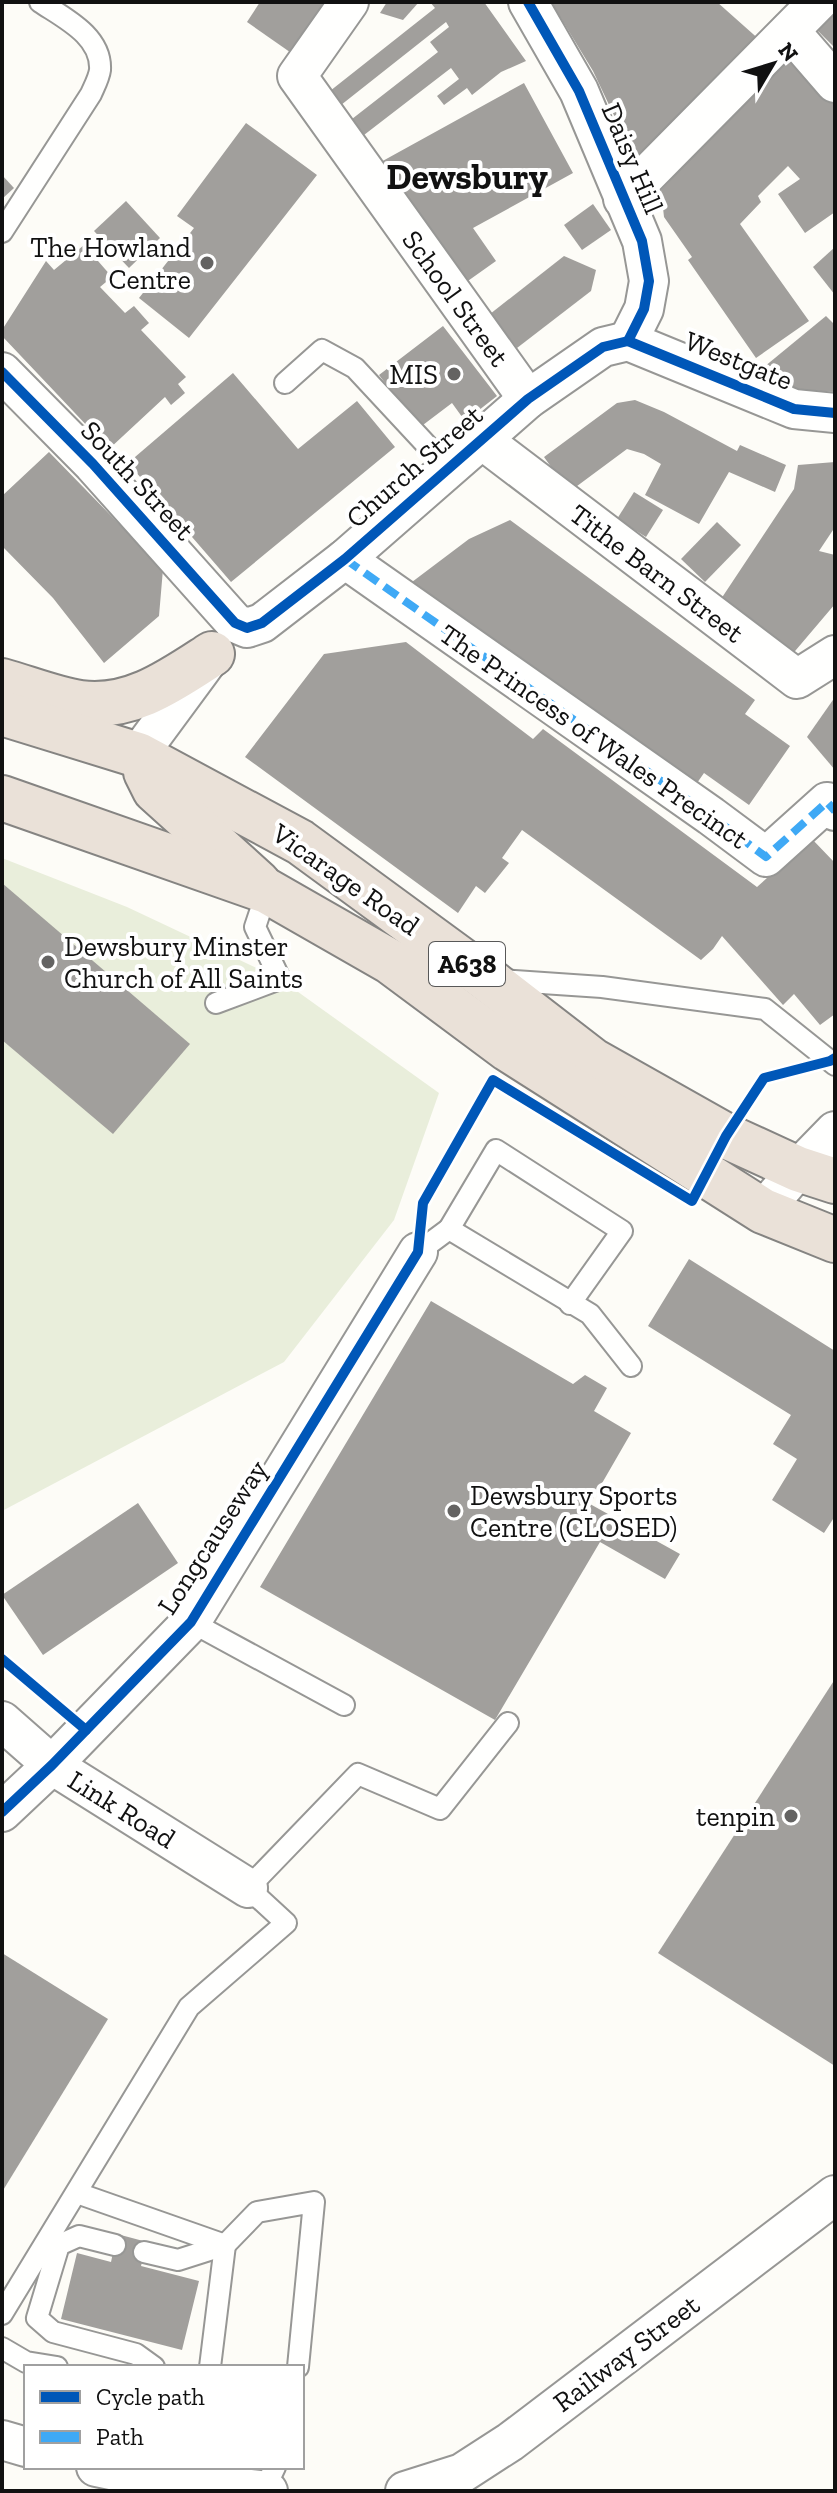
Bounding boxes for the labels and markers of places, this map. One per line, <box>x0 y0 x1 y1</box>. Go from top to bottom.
place label: The Howland Centre <box>30 231 191 296</box>
marker: The Howland Centre <box>198 254 216 272</box>
place label: MIS <box>389 358 438 391</box>
marker: MIS <box>445 365 463 383</box>
place label: Dewsbury Minster Church of All Saints <box>64 930 303 995</box>
marker: Dewsbury Minster Church of All Saints <box>39 953 57 971</box>
place label: Dewsbury Sports Centre (CLOSED) <box>470 1479 678 1544</box>
marker: Dewsbury Sports Centre (CLOSED) <box>445 1502 463 1520</box>
place label: tenpin <box>696 1800 775 1833</box>
marker: tenpin <box>782 1807 800 1825</box>

